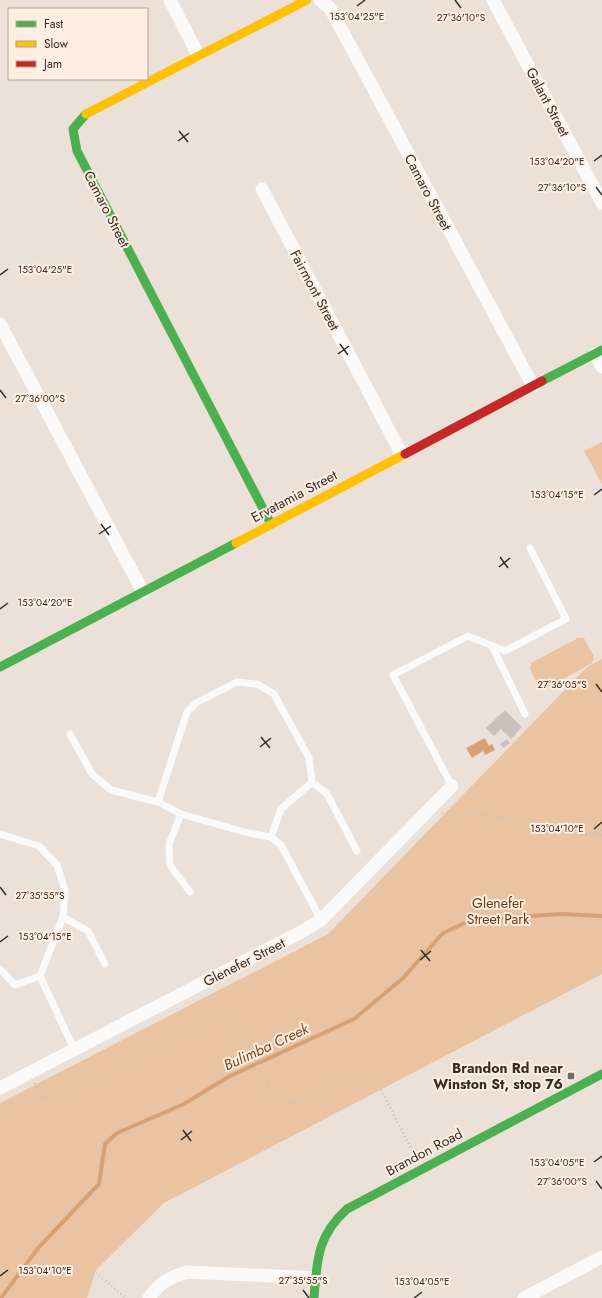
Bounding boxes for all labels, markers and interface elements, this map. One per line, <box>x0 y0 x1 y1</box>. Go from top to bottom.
legend <box>8 8 148 80</box>
text: 153°04'25"E <box>330 9 384 24</box>
text: 27°36'10"S <box>437 10 486 25</box>
text: Fast <box>44 15 63 33</box>
text: Slow <box>44 35 69 53</box>
text: Jam <box>42 55 62 73</box>
street label: Galant Street <box>521 64 575 141</box>
street label: Camaro Street <box>399 150 457 234</box>
text: 153°04'20"E <box>530 154 584 169</box>
street label: Camaro Street <box>79 167 135 251</box>
text: 27°36'10"S <box>538 180 587 195</box>
street label: Fairmont Street <box>285 246 345 334</box>
text: 153°04'25"E <box>18 262 72 277</box>
text: 27°36'00"S <box>15 391 65 406</box>
street label: Ervatamia Street <box>247 465 341 527</box>
text: 153°04'15"E <box>530 487 584 502</box>
text: 153°04'20"E <box>18 595 72 610</box>
text: 27°36'05"S <box>537 677 587 692</box>
text: 153°04'10"E <box>530 821 584 836</box>
text: 27°35'55"S <box>15 888 65 903</box>
park label: Glenefer Street Park <box>467 893 530 929</box>
text: 153°04'15"E <box>18 929 72 944</box>
street label: Glenefer Street <box>200 932 289 991</box>
water label: Bulimba Creek <box>220 1017 313 1076</box>
place label: Brandon Rd near Winston St, stop 76 <box>433 1058 563 1094</box>
marker: Brandon Rd near Winston St, stop 76 <box>566 1071 576 1081</box>
street label: Brandon Road <box>382 1123 466 1181</box>
text: 153°04'05"E <box>530 1155 584 1170</box>
text: 27°36'00"S <box>537 1174 587 1189</box>
text: 153°04'10"E <box>18 1263 72 1278</box>
text: 27°35'55"S <box>278 1273 328 1288</box>
text: 153°04'05"E <box>395 1274 449 1289</box>

